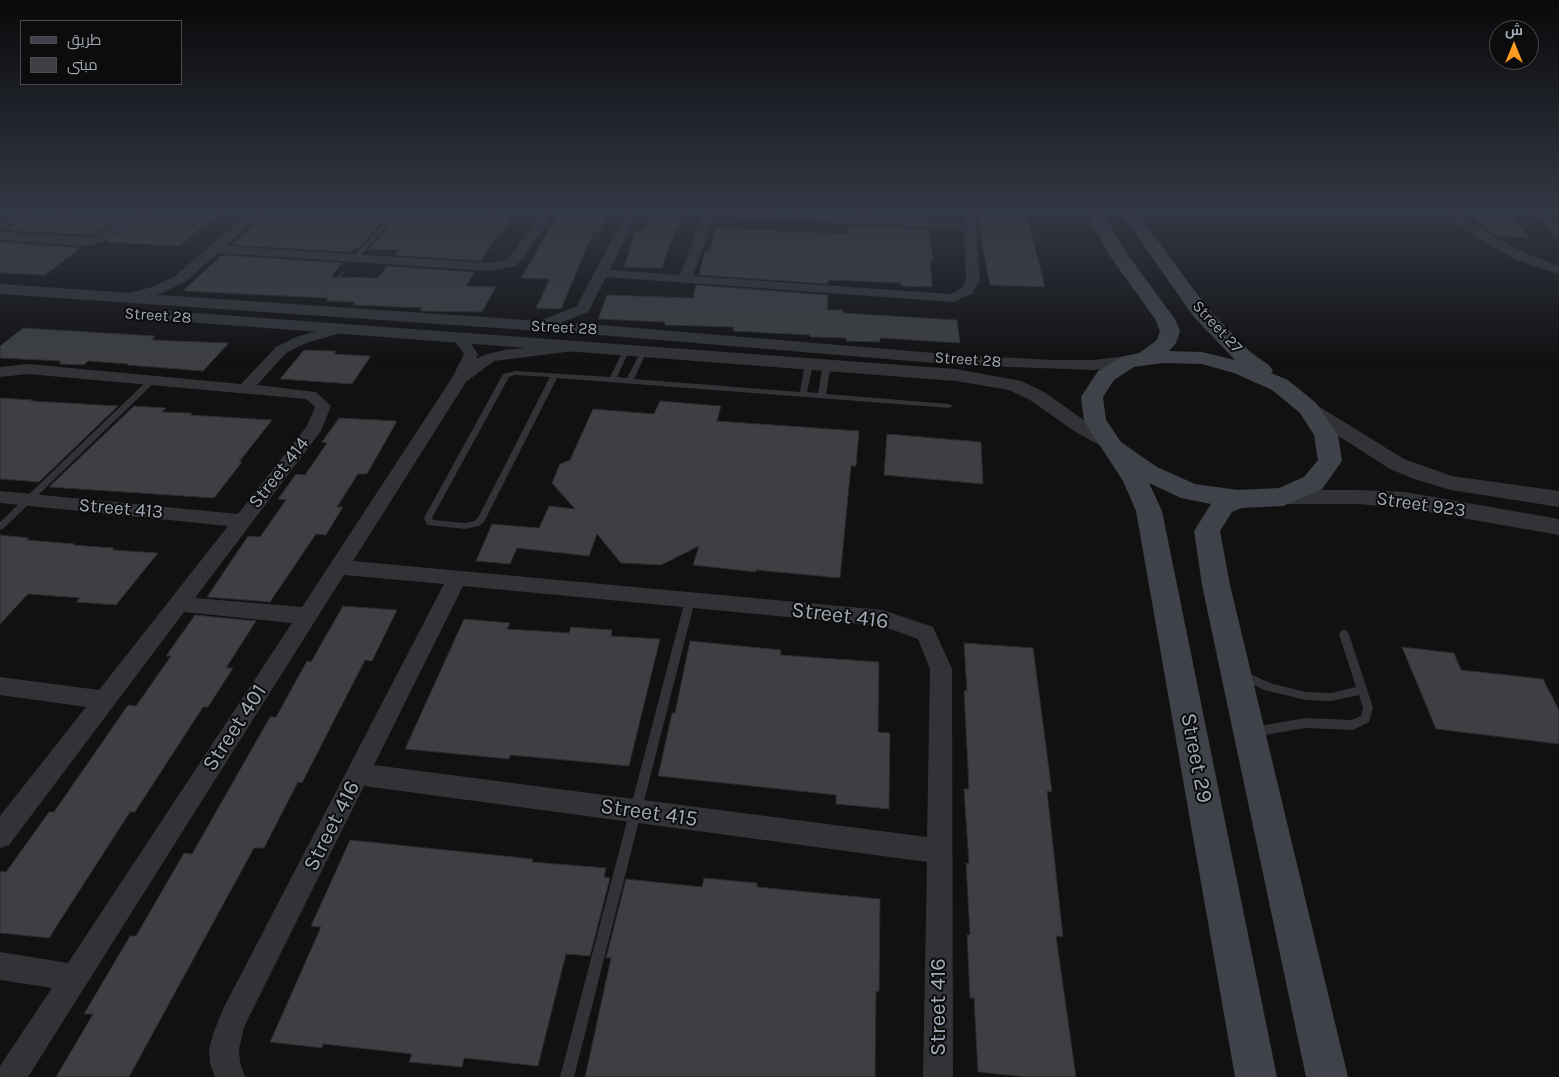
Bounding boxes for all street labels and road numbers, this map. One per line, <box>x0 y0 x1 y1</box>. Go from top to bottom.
street label: Street 27 <box>1188 297 1246 357</box>
street label: Street 28 <box>124 304 192 328</box>
street label: Street 28 <box>530 317 598 339</box>
street label: Street 28 <box>934 348 1002 372</box>
street label: Street 414 <box>244 433 314 513</box>
street label: Street 923 <box>1375 487 1467 523</box>
street label: Street 413 <box>78 494 164 524</box>
street label: Street 416 <box>790 597 890 635</box>
street label: Street 401 <box>197 680 273 776</box>
street label: Street 29 <box>1174 711 1218 805</box>
street label: Street 416 <box>298 776 366 876</box>
street label: Street 415 <box>599 793 699 833</box>
street label: Street 416 <box>926 958 952 1056</box>

